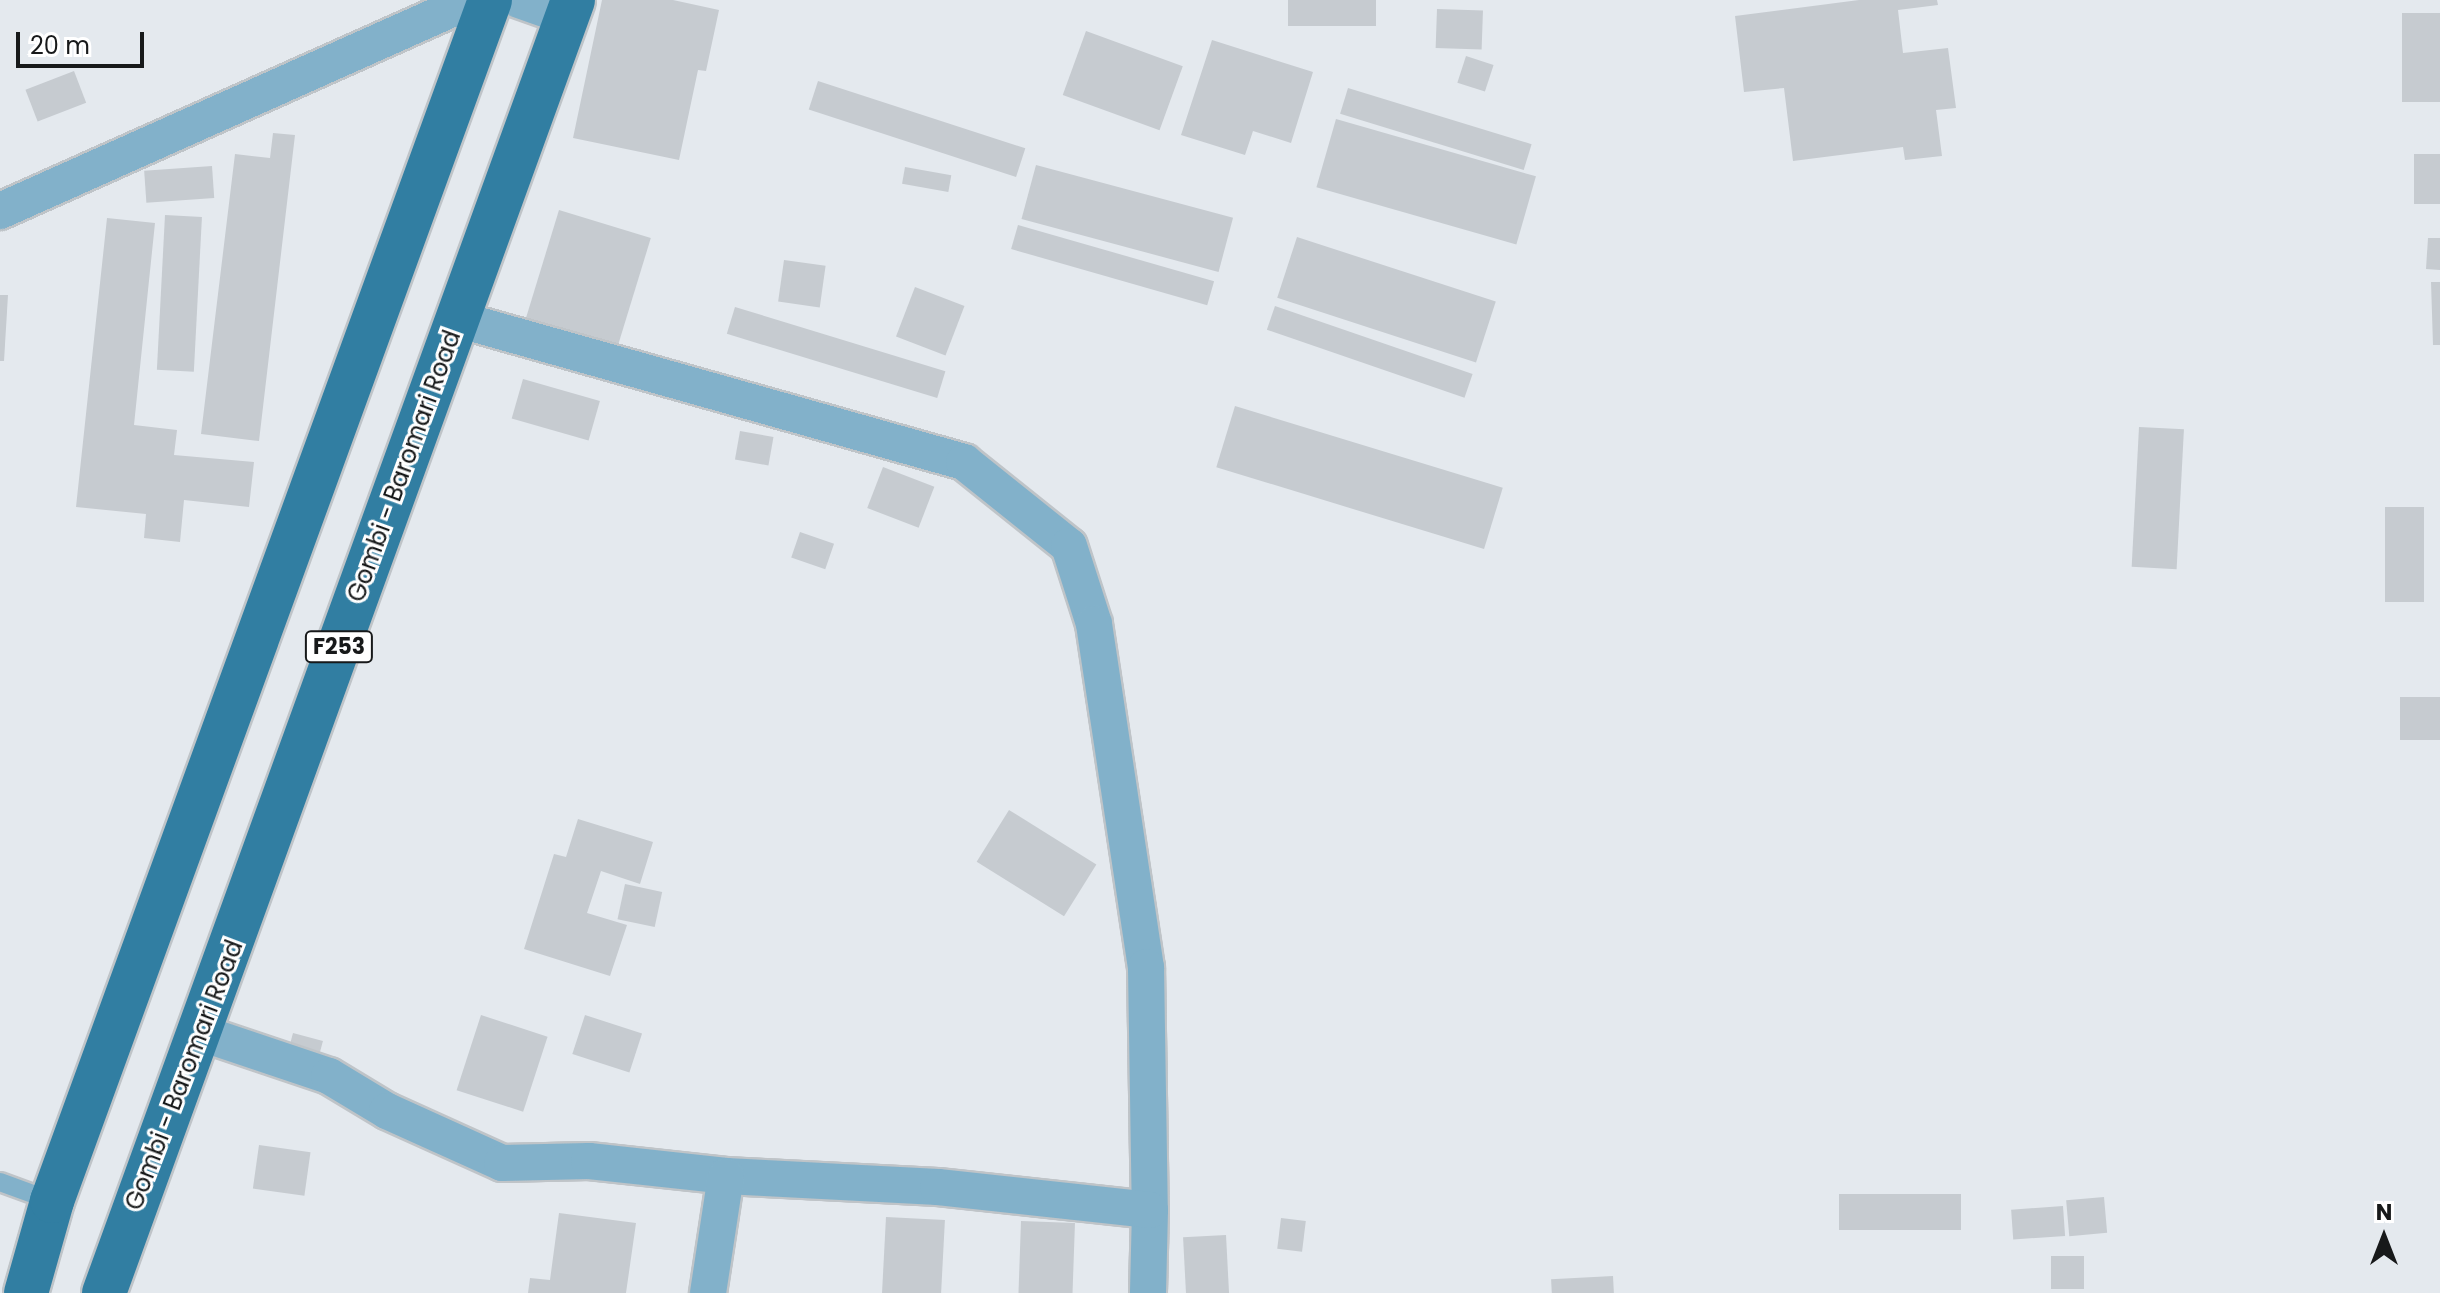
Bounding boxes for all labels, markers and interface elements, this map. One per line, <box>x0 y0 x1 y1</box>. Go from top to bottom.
scale bar <box>20 16 148 66</box>
text: 20 m <box>30 29 90 62</box>
street label: Gombi - Baromari Road <box>341 326 467 606</box>
road number: F253 <box>303 629 375 665</box>
street label: Gombi - Baromari Road <box>119 936 249 1214</box>
north arrow <box>2344 1197 2424 1277</box>
text: N <box>2376 1197 2392 1228</box>

